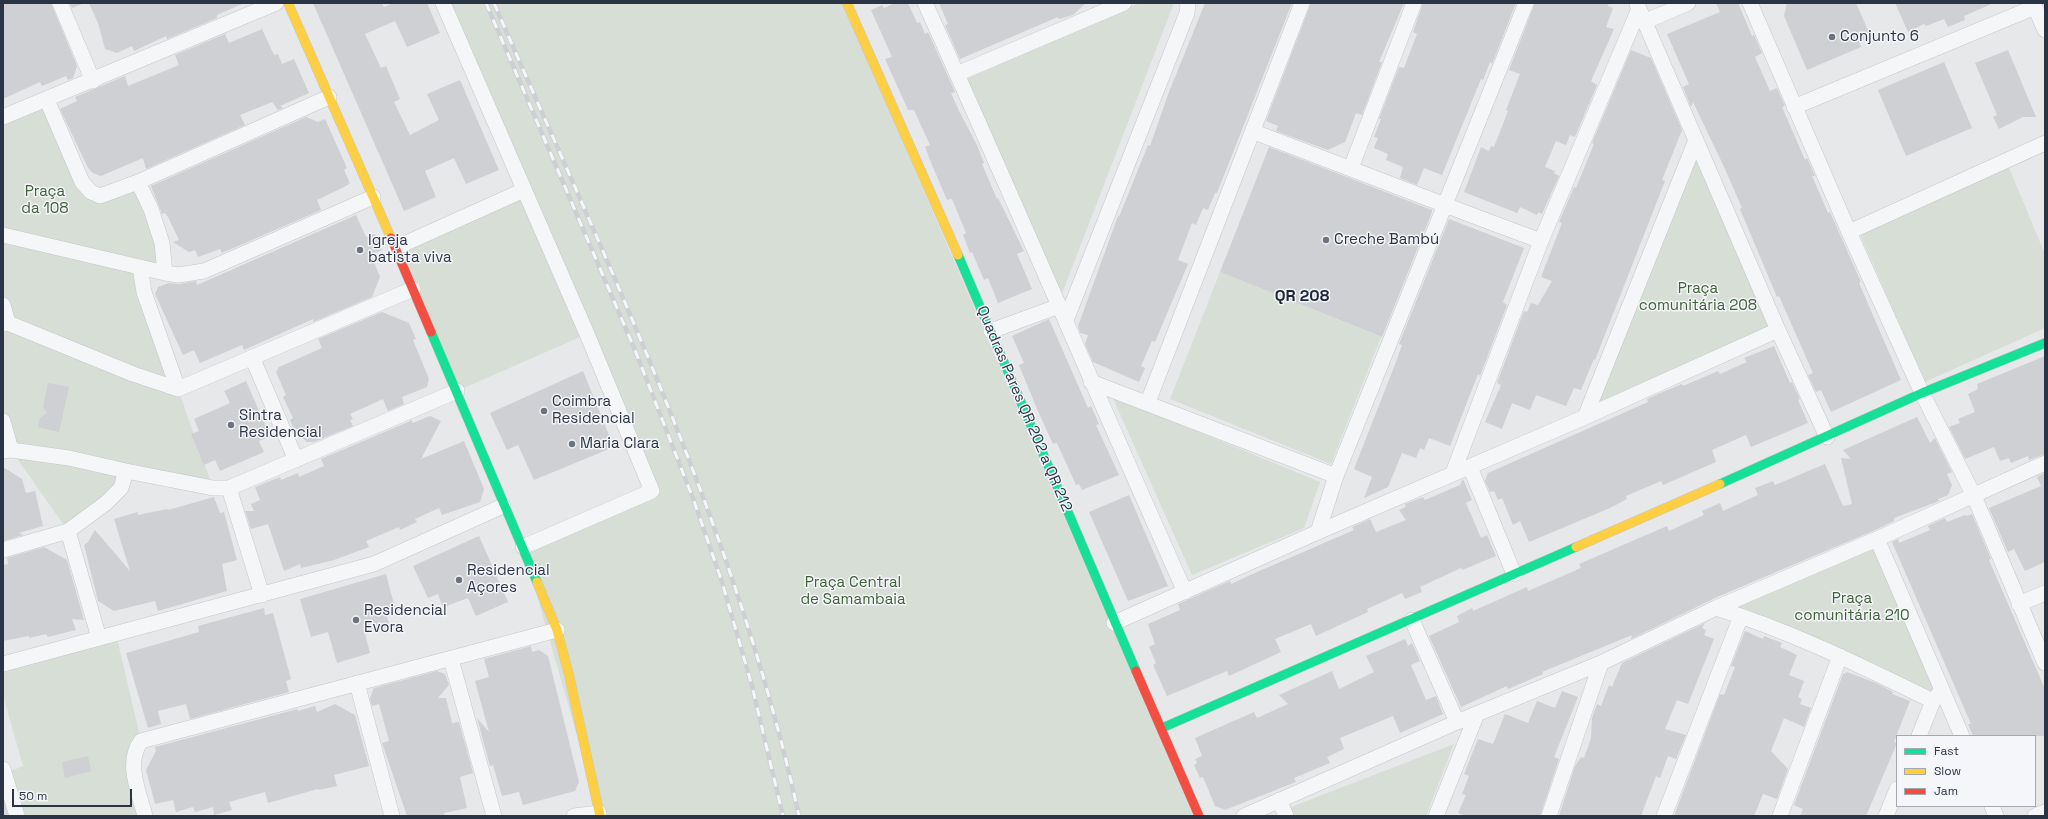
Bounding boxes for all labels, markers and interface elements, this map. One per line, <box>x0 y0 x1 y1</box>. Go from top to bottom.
place label: Conjunto 6 <box>1840 28 1919 46</box>
marker: Conjunto 6 <box>1827 32 1837 42</box>
park label: Praça da 108 <box>21 183 69 218</box>
place label: Creche Bambú <box>1334 231 1439 249</box>
place label: Igreja batista viva <box>368 232 452 267</box>
marker: Creche Bambú <box>1321 235 1331 245</box>
marker: Igreja batista viva <box>355 245 365 255</box>
park label: Praça comunitária 208 <box>1639 280 1757 315</box>
district label: QR 208 <box>1275 287 1329 307</box>
street label: Quadras Pares QR 202 a QR 212 <box>972 303 1076 515</box>
place label: Coimbra Residencial <box>552 393 635 428</box>
marker: Coimbra Residencial <box>539 406 549 416</box>
place label: Sintra Residencial <box>239 407 322 442</box>
marker: Sintra Residencial <box>226 420 236 430</box>
place label: Maria Clara <box>580 435 659 453</box>
marker: Maria Clara <box>567 439 577 449</box>
place label: Residencial Açores <box>467 562 550 597</box>
park label: Praça Central de Samambaia <box>800 574 906 609</box>
marker: Residencial Açores <box>454 575 464 585</box>
park label: Praça comunitária 210 <box>1794 590 1910 625</box>
place label: Residencial Evora <box>364 602 447 637</box>
marker: Residencial Evora <box>351 615 361 625</box>
legend <box>1896 735 2036 807</box>
text: Fast <box>1934 743 1959 759</box>
text: Slow <box>1934 763 1961 779</box>
scale bar <box>14 781 134 807</box>
text: Jam <box>1934 783 1958 799</box>
text: 50 m <box>19 788 47 804</box>

